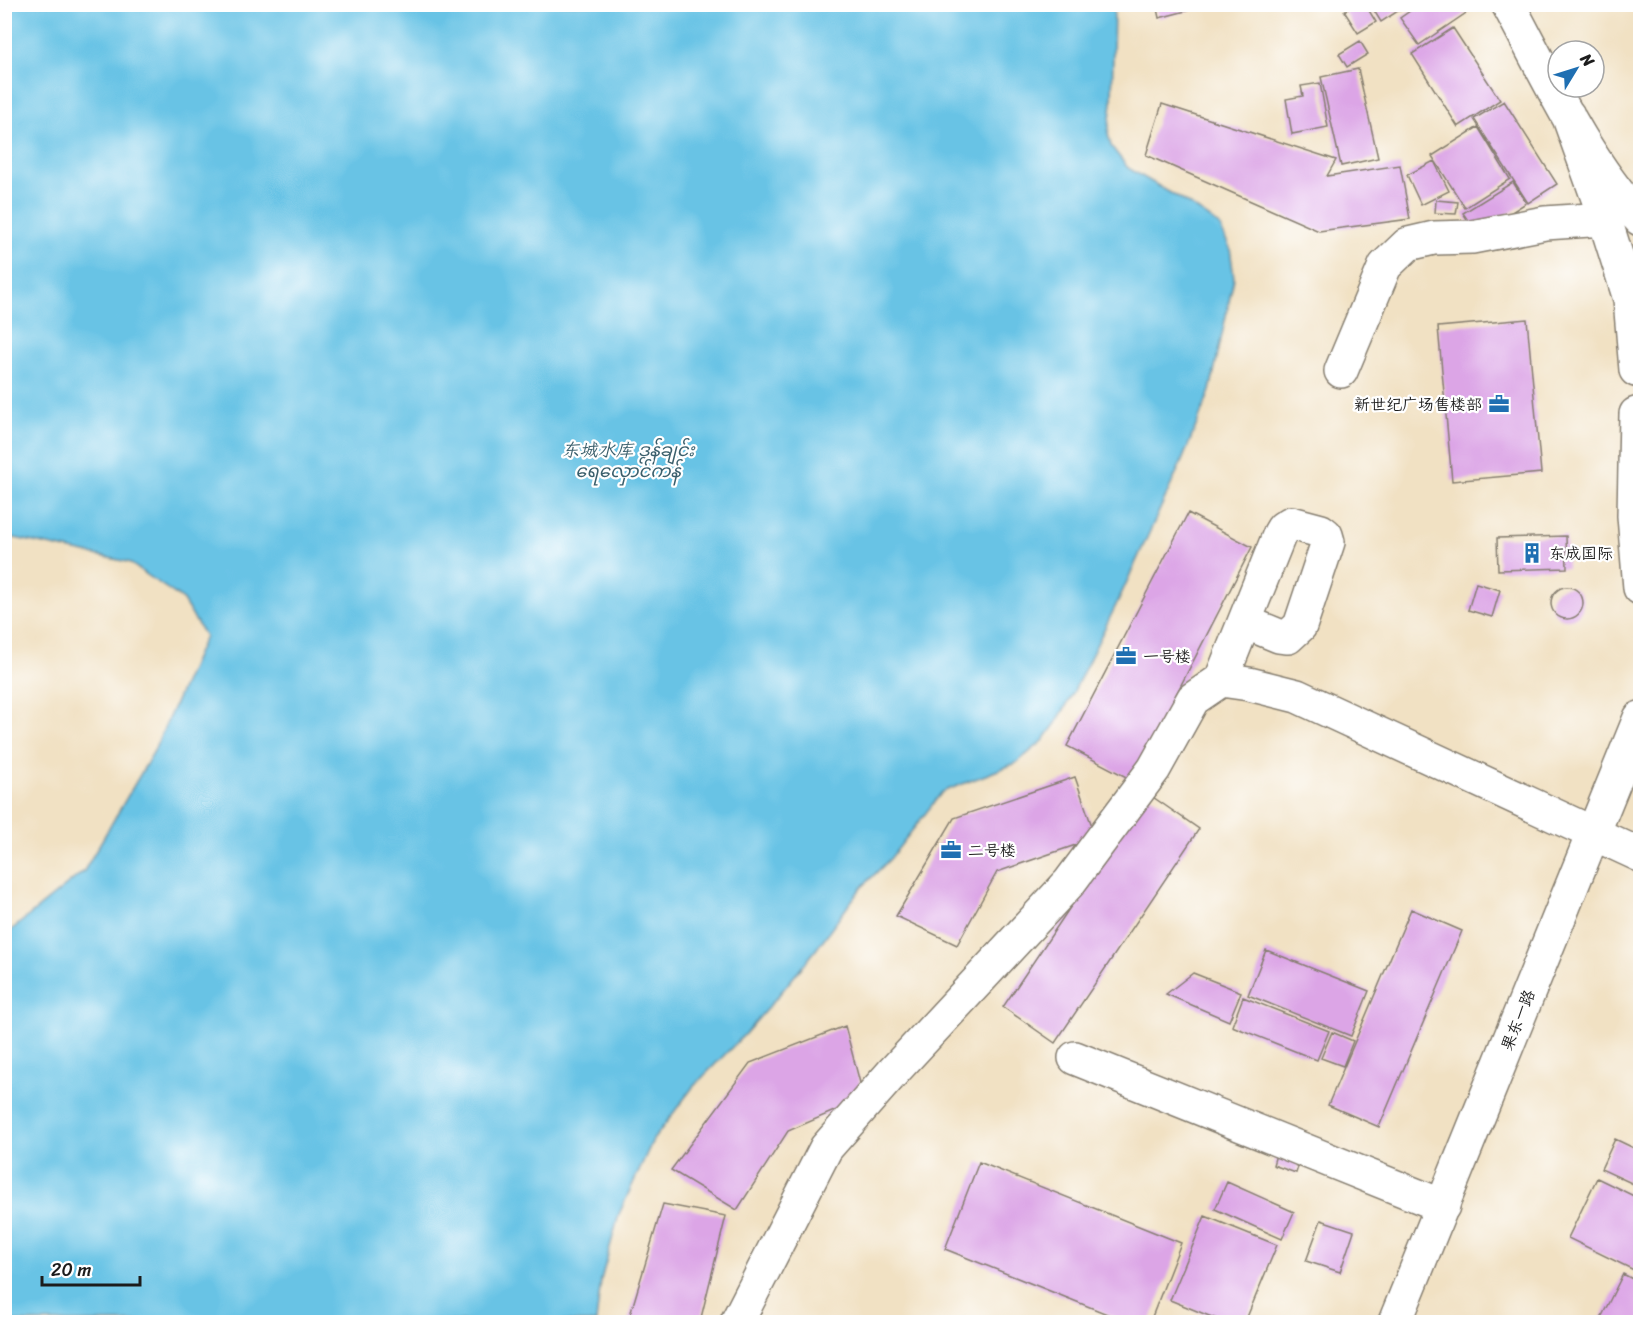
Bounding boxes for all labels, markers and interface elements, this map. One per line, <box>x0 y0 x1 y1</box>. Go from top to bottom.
north arrow <box>1546 39 1606 99</box>
text: N <box>1572 46 1603 74</box>
place label: 新世纪广场售楼部 <box>1354 390 1482 419</box>
office icon: 新世纪广场售楼部 <box>1487 392 1511 416</box>
water label: 东城水库 ဒွန်ချင်း ရေလှောင်ကန် <box>561 434 696 487</box>
place label: 东成国际 <box>1549 539 1613 568</box>
building icon: 东成国际 <box>1520 541 1544 565</box>
place label: 一号楼 <box>1143 642 1191 671</box>
office icon: 一号楼 <box>1114 644 1138 668</box>
place label: 二号楼 <box>968 836 1016 865</box>
office icon: 二号楼 <box>939 838 963 862</box>
street label: 果东一路 <box>1493 985 1543 1055</box>
scale bar <box>42 1249 140 1287</box>
text: 20 m <box>51 1254 91 1286</box>

